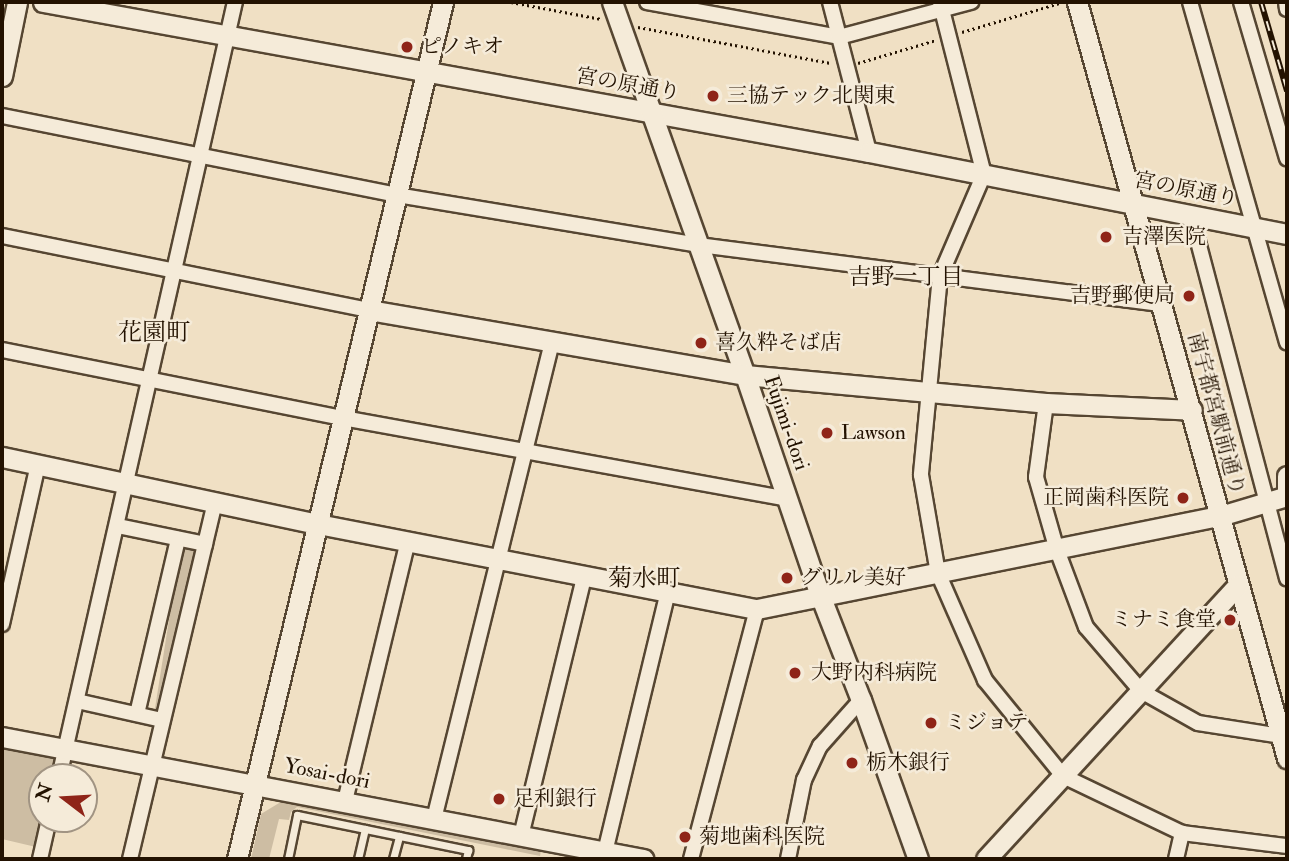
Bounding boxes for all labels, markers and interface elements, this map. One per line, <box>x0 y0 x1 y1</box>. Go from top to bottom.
place label: ピノキオ <box>421 34 505 60</box>
marker: ピノキオ <box>399 39 415 55</box>
street label: 宮の原通り <box>574 63 682 107</box>
place label: 三協テック北関東 <box>727 83 895 109</box>
marker: 三協テック北関東 <box>705 88 721 104</box>
street label: 宮の原通り <box>1132 168 1240 212</box>
place label: 吉澤医院 <box>1122 224 1206 250</box>
marker: 吉澤医院 <box>1096 227 1116 247</box>
district label: 吉野一丁目 <box>849 263 963 291</box>
place label: 吉野郵便局 <box>1070 283 1175 309</box>
marker: 吉野郵便局 <box>1181 288 1197 304</box>
district label: 花園町 <box>118 319 190 347</box>
place label: 喜久粋そば店 <box>715 330 841 356</box>
street label: 南宇都宮駅前通り <box>1182 330 1250 498</box>
marker: 喜久粋そば店 <box>693 335 709 351</box>
street label: Fujimi-dori <box>758 372 814 474</box>
place label: Lawson <box>841 420 906 446</box>
marker: Lawson <box>819 425 835 441</box>
place label: 正岡歯科医院 <box>1043 485 1169 511</box>
marker: 正岡歯科医院 <box>1175 490 1191 506</box>
district label: 菊水町 <box>608 565 680 593</box>
place label: グリル美好 <box>801 565 906 591</box>
marker: グリル美好 <box>779 570 795 586</box>
place label: ミナミ食堂 <box>1111 607 1216 633</box>
marker: ミナミ食堂 <box>1222 612 1238 628</box>
place label: 大野内科病院 <box>811 660 937 686</box>
marker: 大野内科病院 <box>785 663 805 683</box>
place label: ミジョテ <box>945 710 1029 736</box>
marker: ミジョテ <box>923 715 939 731</box>
place label: 栃木銀行 <box>866 750 950 776</box>
street label: Yosai-dori <box>282 753 372 795</box>
marker: 栃木銀行 <box>844 755 860 771</box>
north arrow <box>28 763 98 833</box>
text: N <box>31 781 59 804</box>
place label: 足利銀行 <box>513 786 597 812</box>
marker: 足利銀行 <box>491 791 507 807</box>
place label: 菊地歯科医院 <box>699 824 825 850</box>
marker: 菊地歯科医院 <box>677 829 693 845</box>

